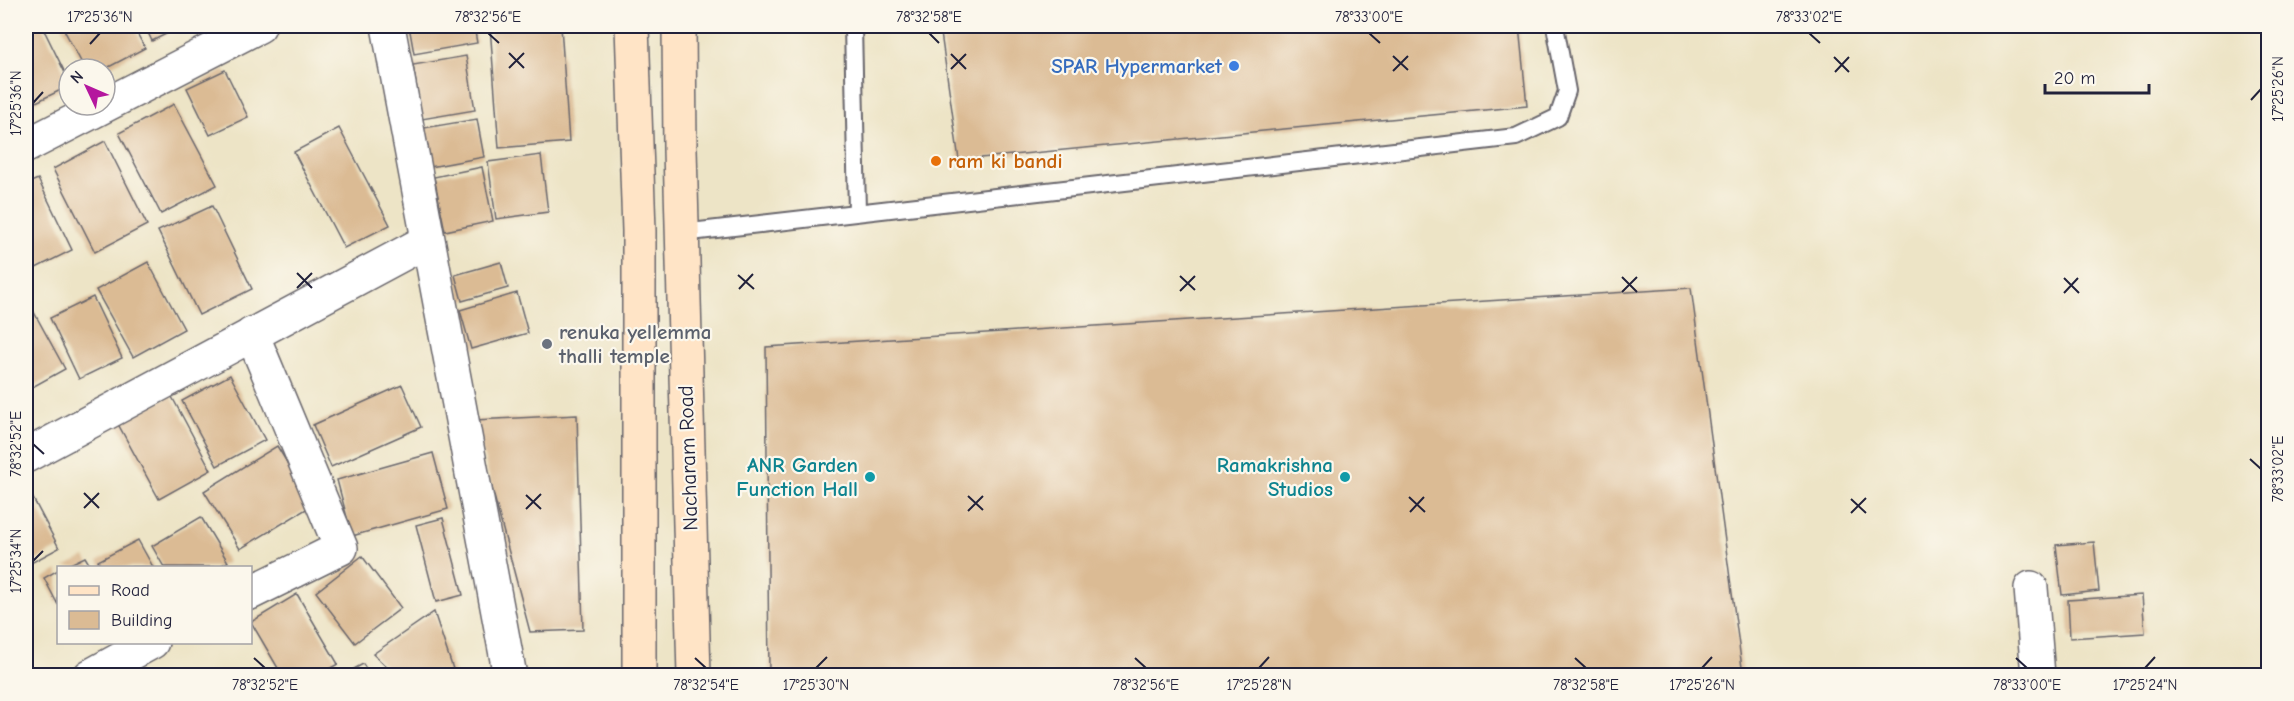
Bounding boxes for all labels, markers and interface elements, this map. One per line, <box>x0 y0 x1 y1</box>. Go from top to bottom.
text: 17°25'36"N <box>67 8 133 26</box>
text: 78°32'56"E <box>455 8 521 26</box>
text: 78°32'58"E <box>896 8 962 26</box>
text: 78°33'00"E <box>1335 8 1403 26</box>
text: 78°33'02"E <box>1776 8 1842 26</box>
place label: SPAR Hypermarket <box>1051 54 1223 78</box>
text: 17°25'26"N <box>2269 56 2287 122</box>
north arrow <box>57 57 117 117</box>
scale bar <box>2045 57 2148 95</box>
marker: SPAR Hypermarket <box>1227 59 1241 73</box>
text: N <box>67 67 87 87</box>
text: 20 m <box>2054 68 2095 89</box>
text: 17°25'36"N <box>7 70 25 136</box>
place label: ram ki bandi <box>948 149 1063 173</box>
marker: ram ki bandi <box>929 154 943 168</box>
place label: renuka yellemma thalli temple <box>558 320 711 368</box>
marker: renuka yellemma thalli temple <box>540 337 554 351</box>
street label: Nacharam Road <box>673 385 703 531</box>
text: 78°32'52"E <box>7 411 25 477</box>
text: 78°33'02"E <box>2269 436 2287 502</box>
place label: ANR Garden Function Hall <box>736 453 858 501</box>
place label: Ramakrishna Studios <box>1217 453 1333 501</box>
marker: ANR Garden Function Hall <box>863 470 877 484</box>
marker: Ramakrishna Studios <box>1338 470 1352 484</box>
text: 17°25'34"N <box>7 529 25 593</box>
legend <box>57 566 252 644</box>
text: Road <box>111 580 150 601</box>
text: Building <box>111 610 173 631</box>
text: 78°32'52"E <box>232 676 298 694</box>
text: 78°32'54"E <box>673 676 739 694</box>
text: 17°25'30"N <box>783 676 849 694</box>
text: 78°32'56"E <box>1113 676 1179 694</box>
text: 17°25'28"N <box>1226 676 1292 694</box>
text: 78°32'58"E <box>1553 676 1619 694</box>
text: 17°25'26"N <box>1669 676 1735 694</box>
text: 78°33'00"E <box>1993 676 2061 694</box>
text: 17°25'24"N <box>2113 676 2177 694</box>

